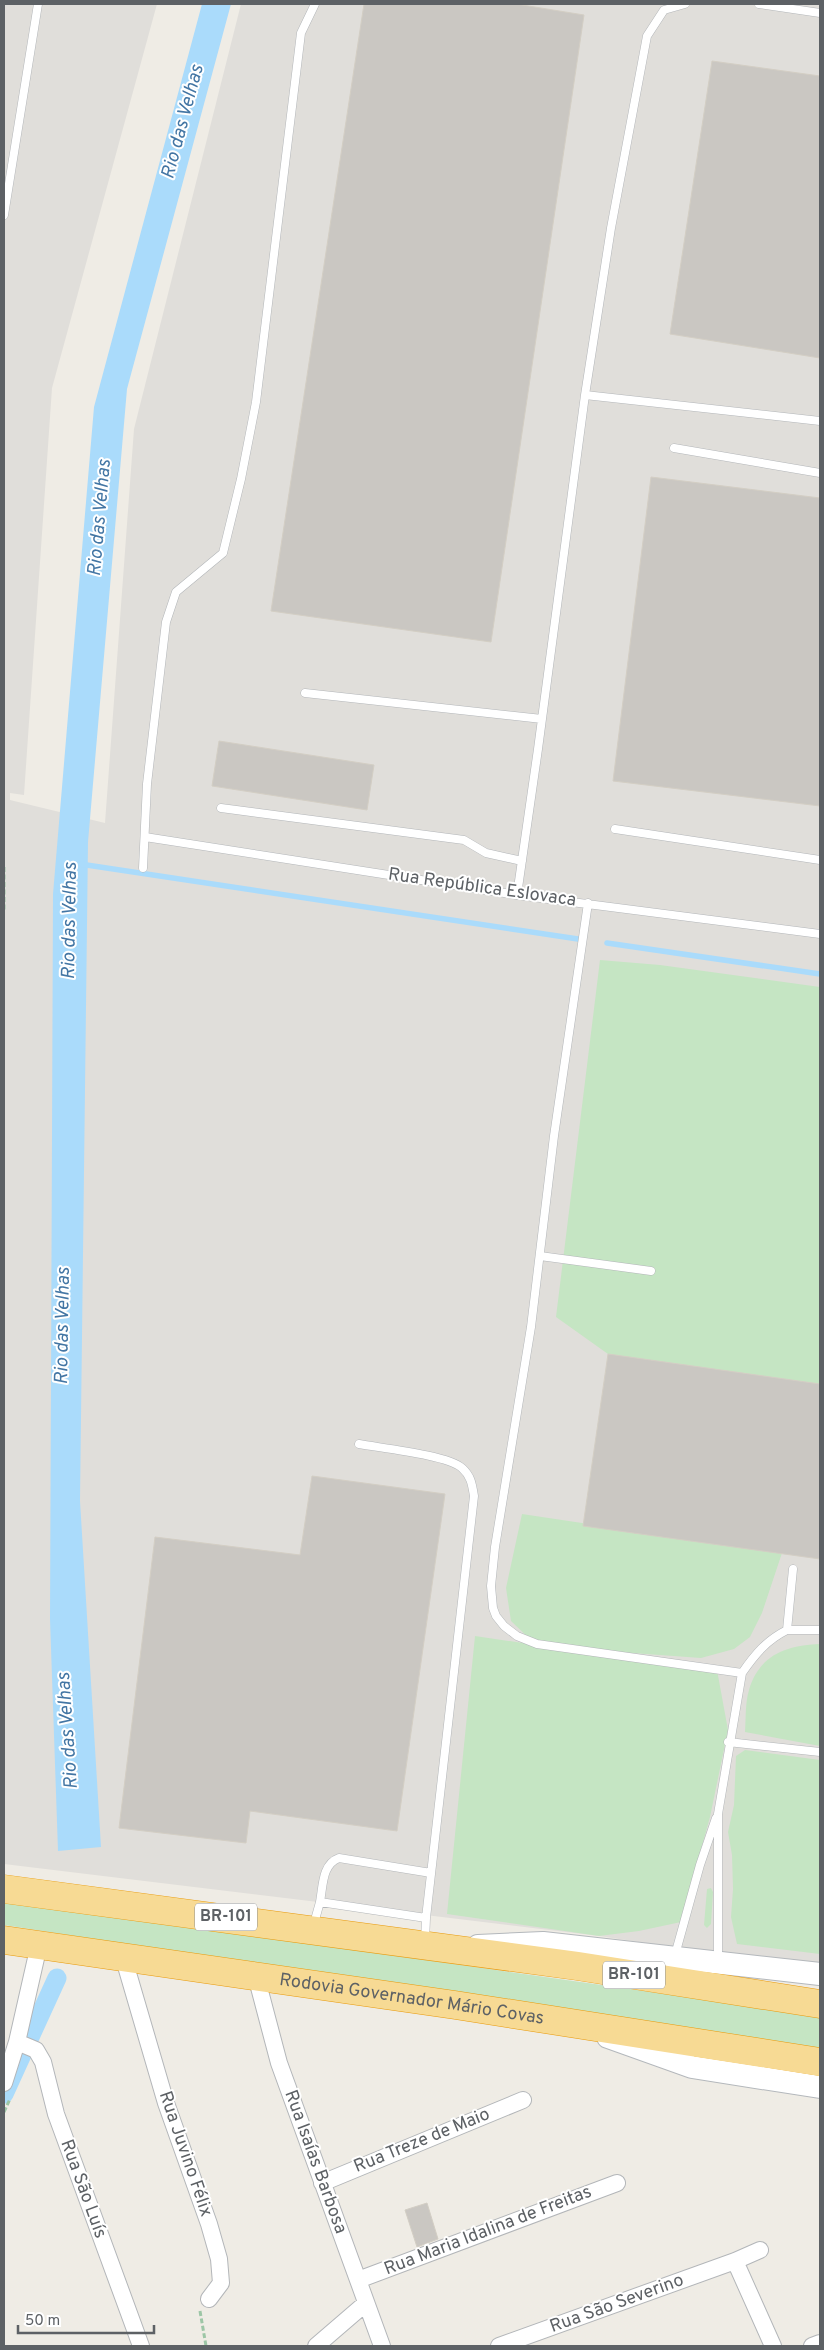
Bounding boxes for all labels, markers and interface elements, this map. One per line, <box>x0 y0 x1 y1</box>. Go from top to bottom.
water label: Rio das Velhas <box>156 62 210 182</box>
water label: Rio das Velhas <box>83 458 117 577</box>
water label: Rio das Velhas <box>57 862 83 980</box>
street label: Rua República Eslovaca <box>386 863 578 913</box>
water label: Rio das Velhas <box>50 1267 76 1385</box>
water label: Rio das Velhas <box>52 1671 84 1790</box>
road number: BR-101 <box>195 1904 257 1930</box>
road number: BR-101 <box>603 1962 665 1988</box>
street label: Rodovia Governador Mário Covas <box>278 1968 546 2030</box>
street label: Rua Isaías Barbosa <box>278 2087 352 2237</box>
street label: Rua Juvino Félix <box>153 2088 217 2220</box>
street label: Rua Treze de Maio <box>351 2103 493 2179</box>
street label: Rua São Luís <box>55 2136 111 2242</box>
street label: Rua Maria Idalina de Freitas <box>381 2181 595 2281</box>
street label: Rua São Severino <box>547 2269 687 2339</box>
scale bar <box>18 2302 154 2334</box>
text: 50 m <box>25 2312 60 2331</box>

